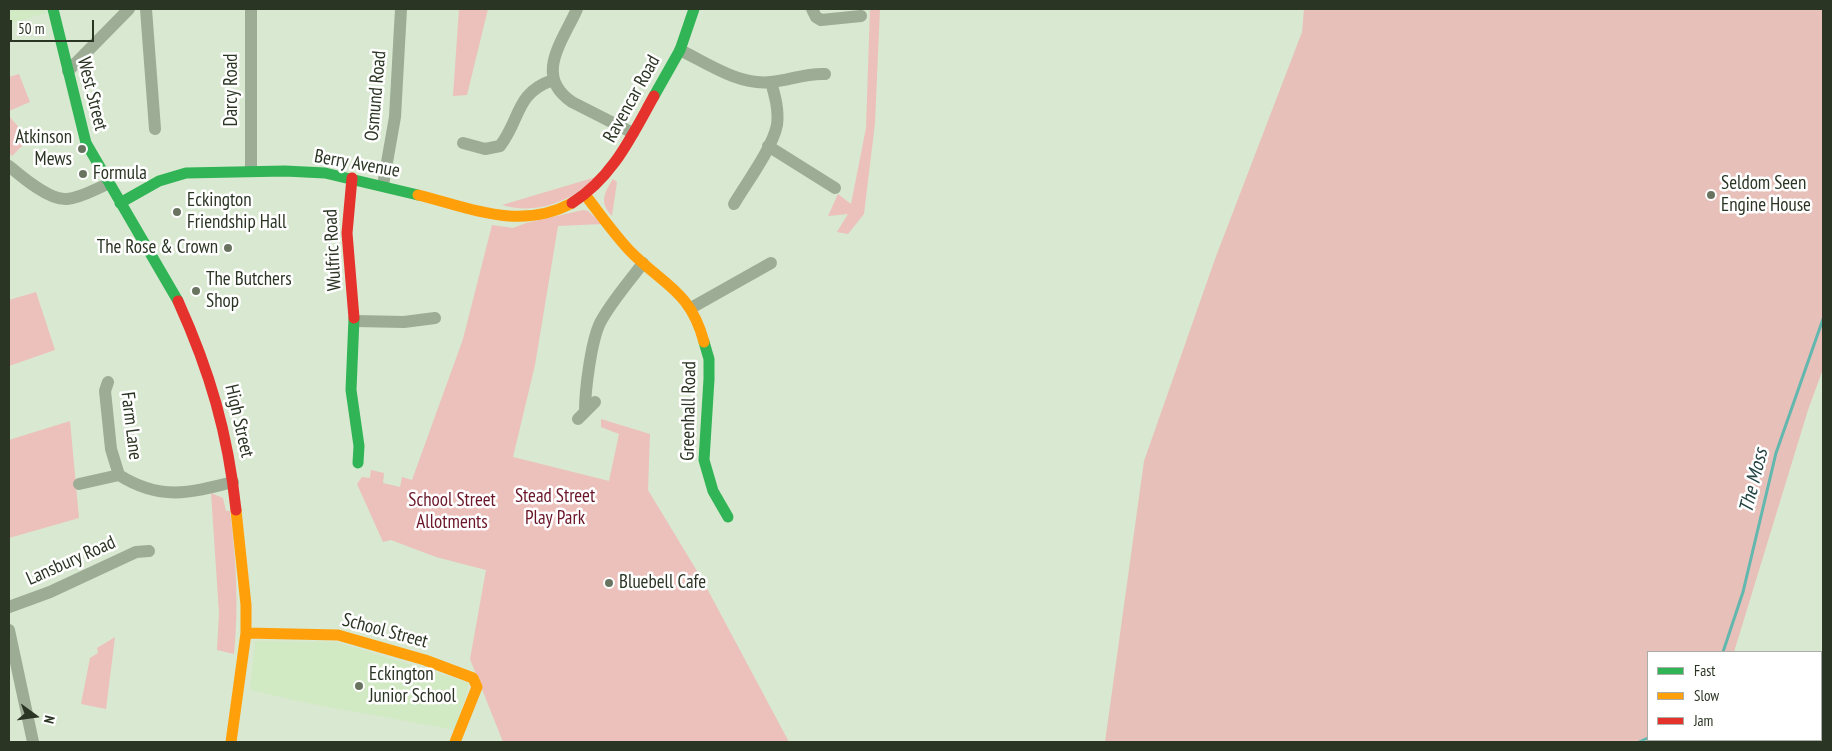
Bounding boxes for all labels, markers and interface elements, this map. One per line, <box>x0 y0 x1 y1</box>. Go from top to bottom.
scale bar <box>12 10 96 42</box>
text: 50 m <box>18 19 44 38</box>
street label: Osmund Road <box>361 50 391 142</box>
street label: Ravencar Road <box>599 51 665 147</box>
street label: Darcy Road <box>221 54 243 126</box>
street label: West Street <box>72 55 112 133</box>
place label: Atkinson Mews <box>15 127 72 171</box>
marker: Atkinson Mews <box>76 143 88 155</box>
street label: Berry Avenue <box>312 145 402 183</box>
place label: Formula <box>93 163 147 185</box>
marker: Formula <box>77 168 89 180</box>
place label: Seldom Seen Engine House <box>1721 173 1811 217</box>
marker: Seldom Seen Engine House <box>1705 189 1717 201</box>
place label: Eckington Friendship Hall <box>187 190 286 234</box>
marker: Eckington Friendship Hall <box>171 206 183 218</box>
street label: Wulfric Road <box>319 208 347 292</box>
place label: The Rose & Crown <box>97 237 218 259</box>
marker: The Rose & Crown <box>222 242 234 254</box>
place label: The Butchers Shop <box>206 269 292 313</box>
marker: The Butchers Shop <box>190 285 202 297</box>
street label: Greenhall Road <box>677 361 701 461</box>
street label: High Street <box>220 382 258 460</box>
street label: Farm Lane <box>116 391 146 461</box>
water label: The Moss <box>1734 446 1774 516</box>
park label: Stead Street Play Park <box>515 486 595 530</box>
park label: School Street Allotments <box>408 490 496 534</box>
street label: Lansbury Road <box>23 531 119 591</box>
place label: Bluebell Cafe <box>619 572 706 594</box>
marker: Bluebell Cafe <box>603 577 615 589</box>
street label: School Street <box>340 609 430 653</box>
legend <box>1647 651 1822 741</box>
text: Fast <box>1694 661 1715 680</box>
place label: Eckington Junior School <box>369 664 456 708</box>
marker: Eckington Junior School <box>353 680 365 692</box>
text: Slow <box>1694 686 1719 705</box>
north arrow <box>10 691 60 741</box>
text: Jam <box>1694 711 1713 730</box>
text: N <box>40 714 59 725</box>

